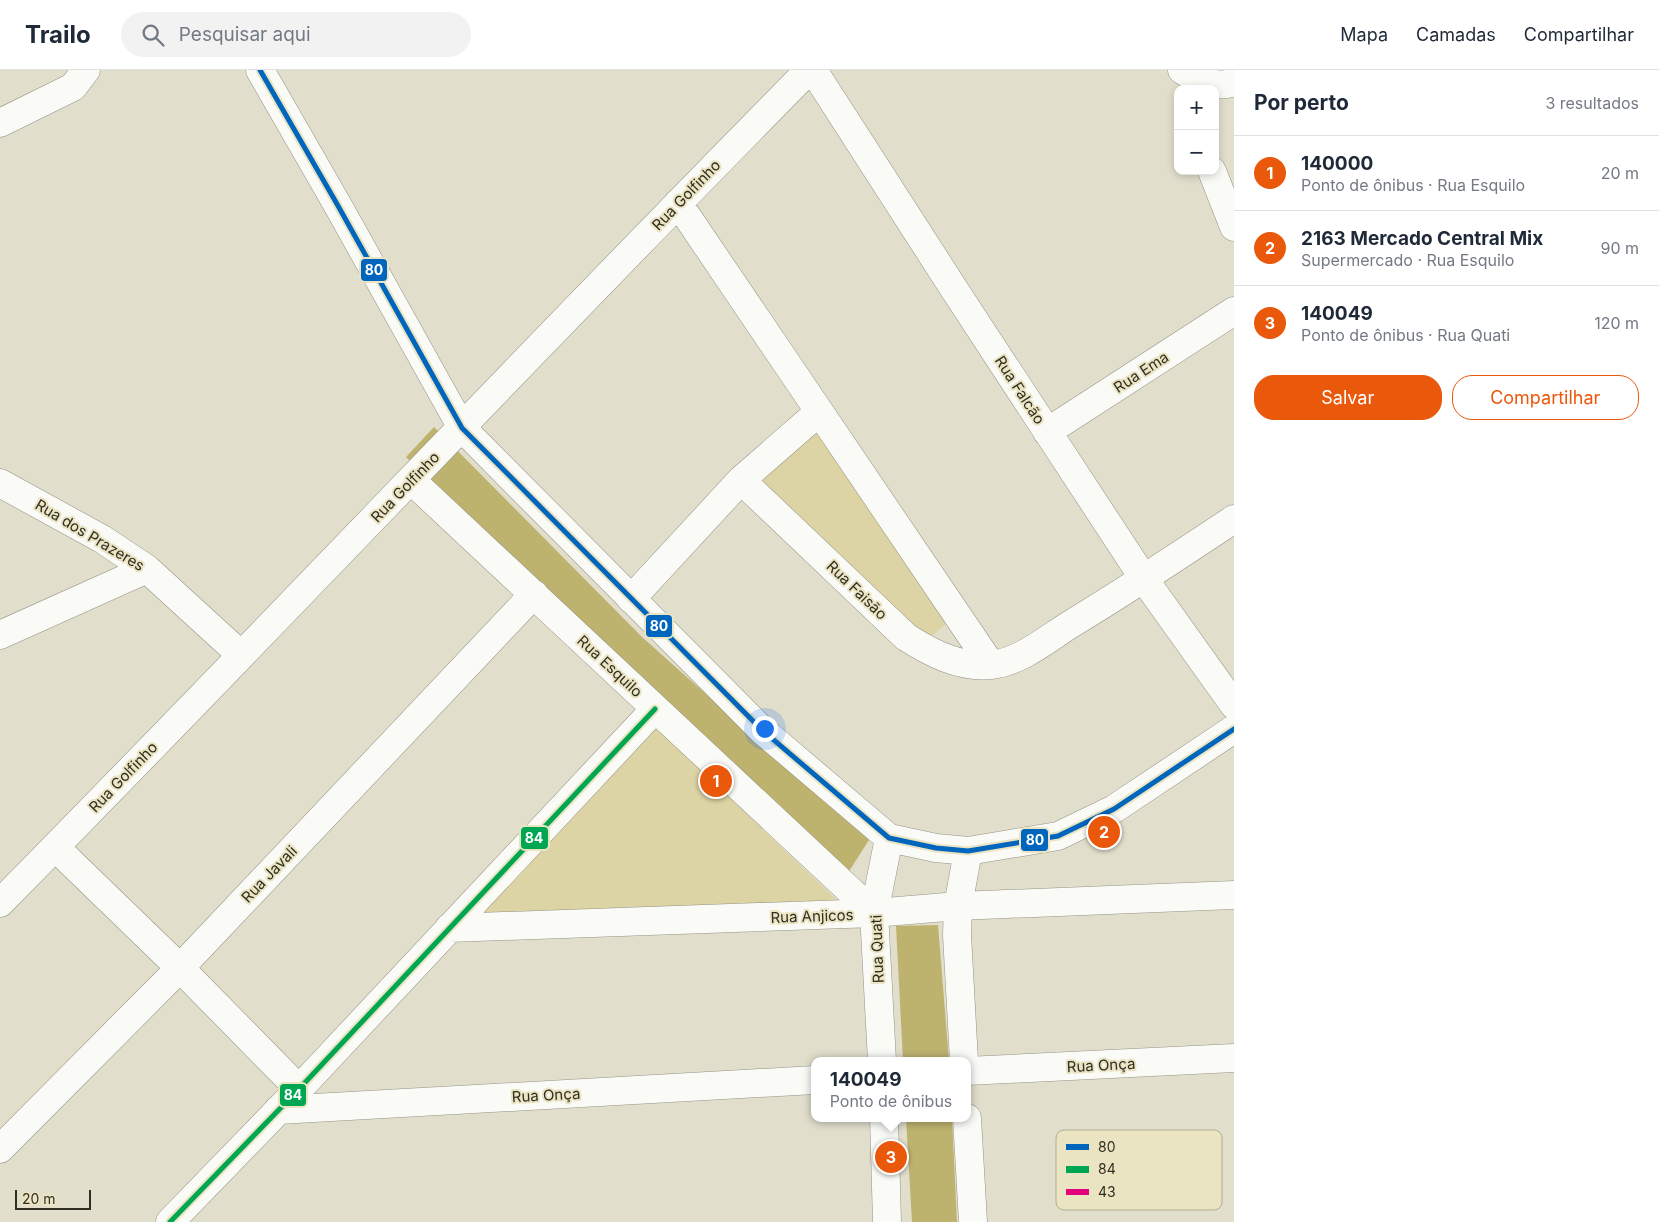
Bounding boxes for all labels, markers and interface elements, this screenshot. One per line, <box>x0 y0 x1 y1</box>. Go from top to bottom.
search box <box>121 12 471 57</box>
text: Trailo <box>25 20 91 49</box>
icon: search <box>139 21 167 49</box>
text: Pesquisar aqui <box>179 23 311 46</box>
text: Mapa <box>1340 24 1388 45</box>
text: Camadas <box>1416 24 1496 45</box>
text: Compartilhar <box>1524 24 1634 45</box>
map controls <box>1174 85 1219 175</box>
button: + <box>1174 85 1219 130</box>
text: Por perto <box>1254 90 1349 115</box>
text: 3 resultados <box>1545 93 1639 113</box>
button: − <box>1174 130 1219 175</box>
text: 140000 <box>1301 152 1373 175</box>
street label: Rua Golfinho <box>648 156 724 234</box>
text: 1 <box>1267 163 1273 183</box>
text: 20 m <box>1601 163 1639 183</box>
text: Ponto de ônibus · Rua Esquilo <box>1301 175 1525 195</box>
text: 2163 Mercado Central Mix <box>1301 227 1543 250</box>
text: 2 <box>1265 238 1275 258</box>
text: 90 m <box>1600 238 1639 258</box>
text: Supermercado · Rua Esquilo <box>1301 250 1514 270</box>
line badge: 80 <box>360 258 388 282</box>
text: 80 <box>365 261 383 278</box>
text: 140049 <box>1301 302 1373 325</box>
text: 3 <box>1265 313 1275 333</box>
text: 120 m <box>1594 313 1639 333</box>
text: Ponto de ônibus · Rua Quati <box>1301 325 1510 345</box>
street label: Rua Ema <box>1110 347 1172 397</box>
street label: Rua Falcão <box>991 352 1049 428</box>
button: Salvar <box>1254 375 1442 420</box>
button: Compartilhar <box>1452 375 1639 420</box>
street label: Rua Golfinho <box>367 448 443 526</box>
street label: Rua dos Prazeres <box>32 495 148 575</box>
street label: Rua Faisão <box>823 556 891 624</box>
line badge: 80 <box>645 614 673 638</box>
text: 80 <box>650 617 668 634</box>
street label: Rua Esquilo <box>573 631 647 701</box>
your location <box>752 716 778 742</box>
street label: Rua Golfinho <box>85 738 161 816</box>
pin: 1 <box>700 762 732 800</box>
pin: 2 <box>1088 813 1120 851</box>
line badge: 84 <box>520 826 549 850</box>
line badge: 80 <box>1020 828 1049 852</box>
text: 84 <box>525 829 543 846</box>
text: 80 <box>1026 831 1044 848</box>
street label: Rua Javali <box>237 842 301 906</box>
street label: Rua Anjicos <box>770 905 854 927</box>
street label: Rua Quati <box>866 914 888 984</box>
street label: Rua Onça <box>1066 1054 1136 1076</box>
popup <box>811 1057 971 1122</box>
text: 140049 <box>830 1068 902 1091</box>
line badge: 84 <box>279 1083 307 1107</box>
street label: Rua Onça <box>511 1084 581 1106</box>
text: 84 <box>284 1086 302 1103</box>
text: Ponto de ônibus <box>830 1091 952 1111</box>
legend <box>1056 1130 1222 1210</box>
pin: 3 <box>875 1138 907 1176</box>
text: 80 <box>1098 1138 1116 1155</box>
text: 84 <box>1098 1160 1116 1177</box>
text: 43 <box>1098 1183 1116 1200</box>
scale bar <box>15 1187 91 1210</box>
text: 20 m <box>22 1190 56 1207</box>

